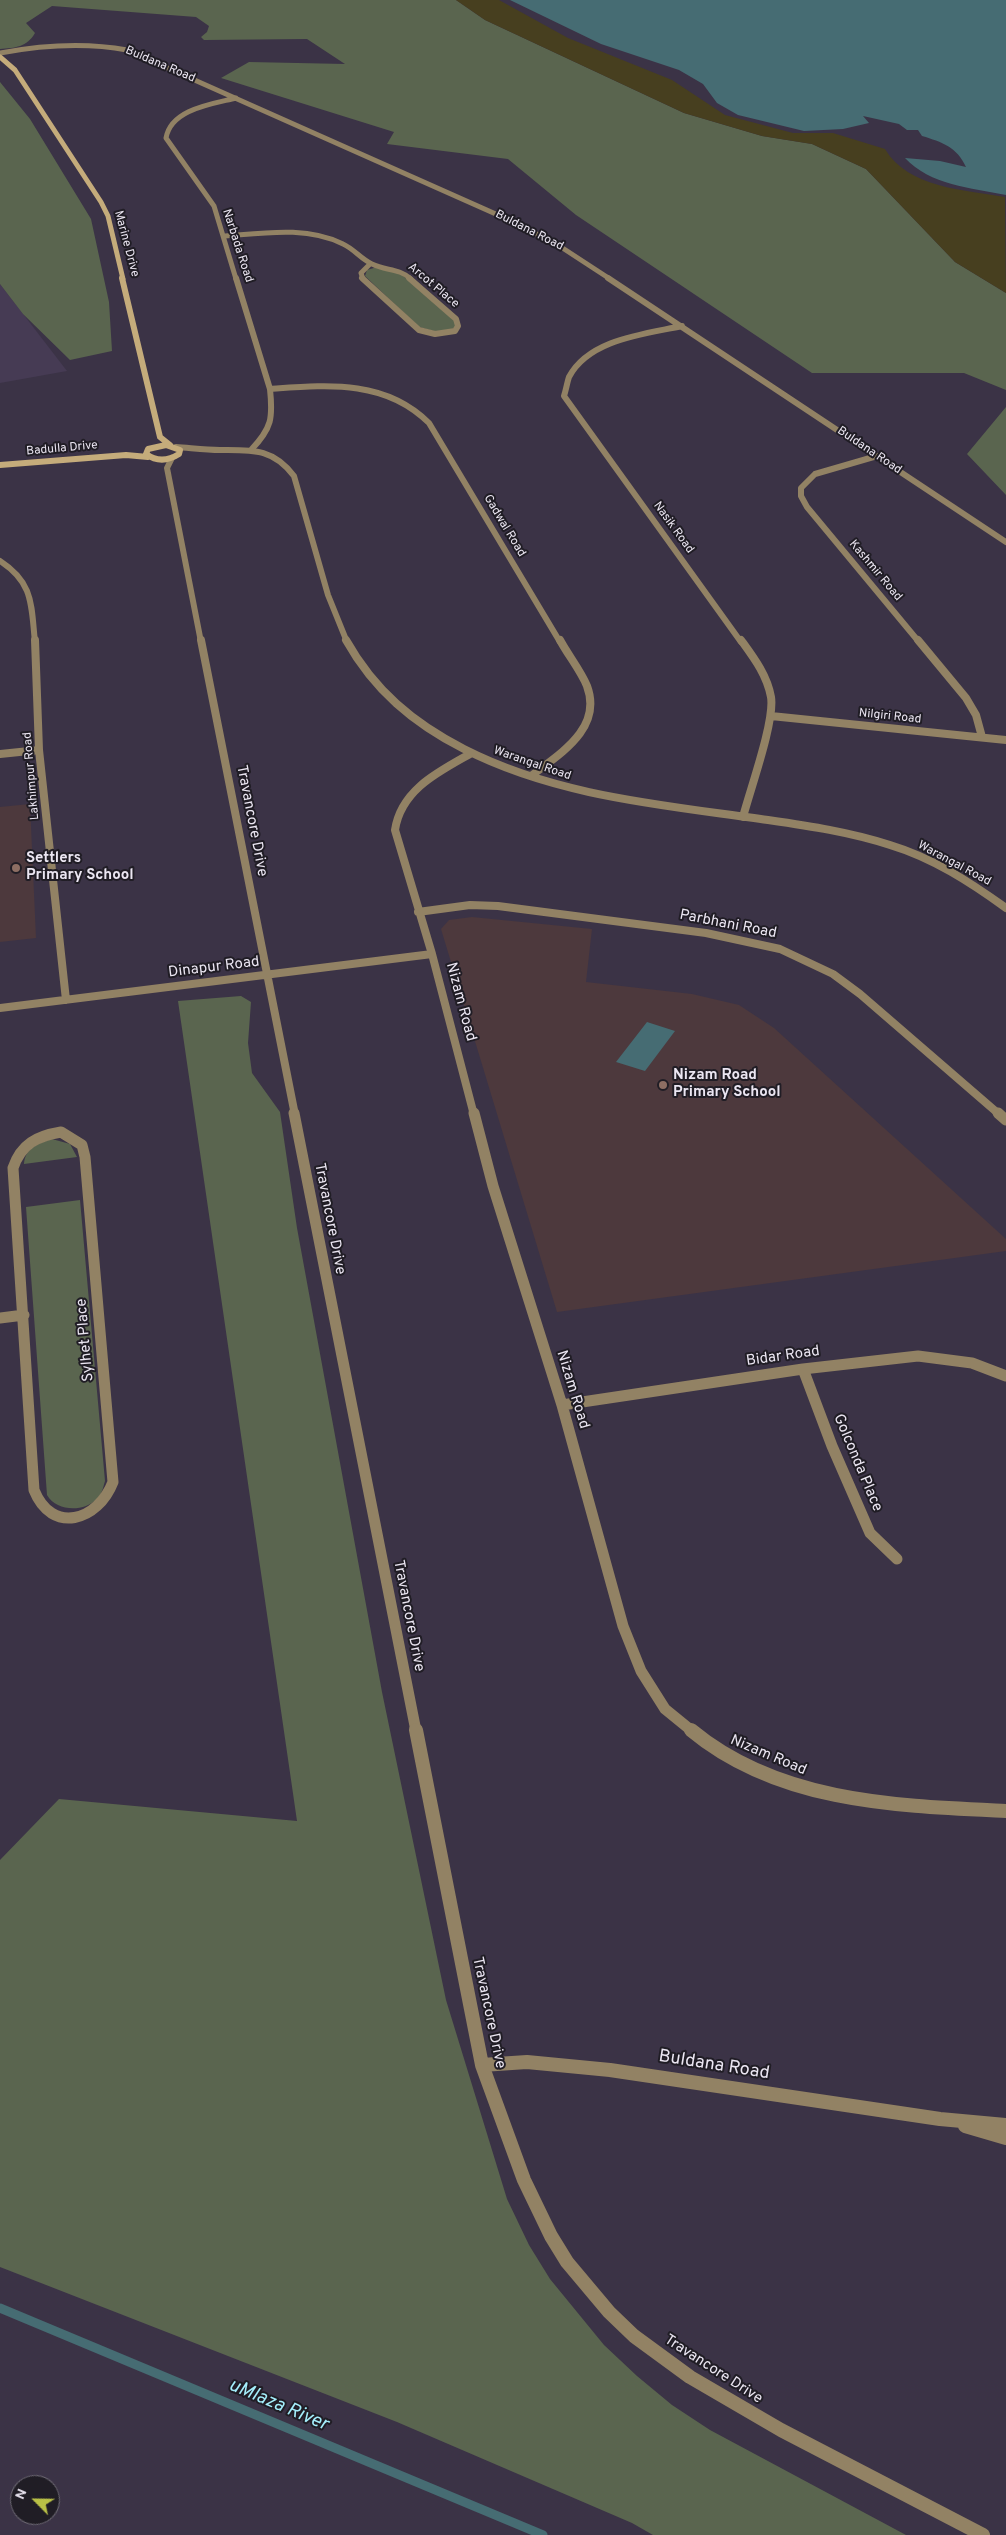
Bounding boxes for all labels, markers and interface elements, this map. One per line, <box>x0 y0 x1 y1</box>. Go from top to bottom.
street label: Buldana Road <box>123 44 197 86</box>
street label: Narbada Road <box>218 208 256 284</box>
street label: Buldana Road <box>492 208 566 254</box>
street label: Marine Drive <box>110 209 142 279</box>
street label: Arcot Place <box>405 260 461 312</box>
street label: Buldana Road <box>834 424 904 478</box>
street label: Badulla Drive <box>26 439 98 459</box>
street label: Gadwal Road <box>480 492 528 560</box>
street label: Nasik Road <box>650 499 696 557</box>
street label: Kashmir Road <box>845 538 905 604</box>
street label: Nilgiri Road <box>858 707 922 727</box>
street label: Lakhimpur Road <box>21 731 43 821</box>
street label: Warangal Road <box>491 744 573 784</box>
street label: Travancore Drive <box>231 764 271 878</box>
street label: Warangal Road <box>915 839 993 889</box>
place label: Settlers Primary School <box>26 850 134 885</box>
marker: Settlers Primary School <box>10 862 22 874</box>
street label: Parbhani Road <box>678 907 778 943</box>
street label: Dinapur Road <box>167 953 261 983</box>
street label: Nizam Road <box>441 961 479 1043</box>
place label: Nizam Road Primary School <box>673 1067 781 1102</box>
marker: Nizam Road Primary School <box>657 1079 669 1091</box>
street label: Travancore Drive <box>309 1162 349 1276</box>
street label: Sylhet Place <box>73 1298 99 1382</box>
street label: Bidar Road <box>745 1343 821 1371</box>
street label: Nizam Road <box>552 1349 592 1431</box>
street label: Golconda Place <box>828 1412 886 1514</box>
street label: Travancore Drive <box>388 1559 428 1673</box>
street label: Nizam Road <box>727 1732 809 1780</box>
street label: Travancore Drive <box>467 1956 509 2070</box>
street label: Buldana Road <box>657 2047 771 2085</box>
street label: Travancore Drive <box>661 2332 765 2408</box>
water label: uMlaza River <box>225 2375 331 2437</box>
north arrow <box>10 2475 60 2525</box>
text: N <box>12 2486 31 2502</box>

